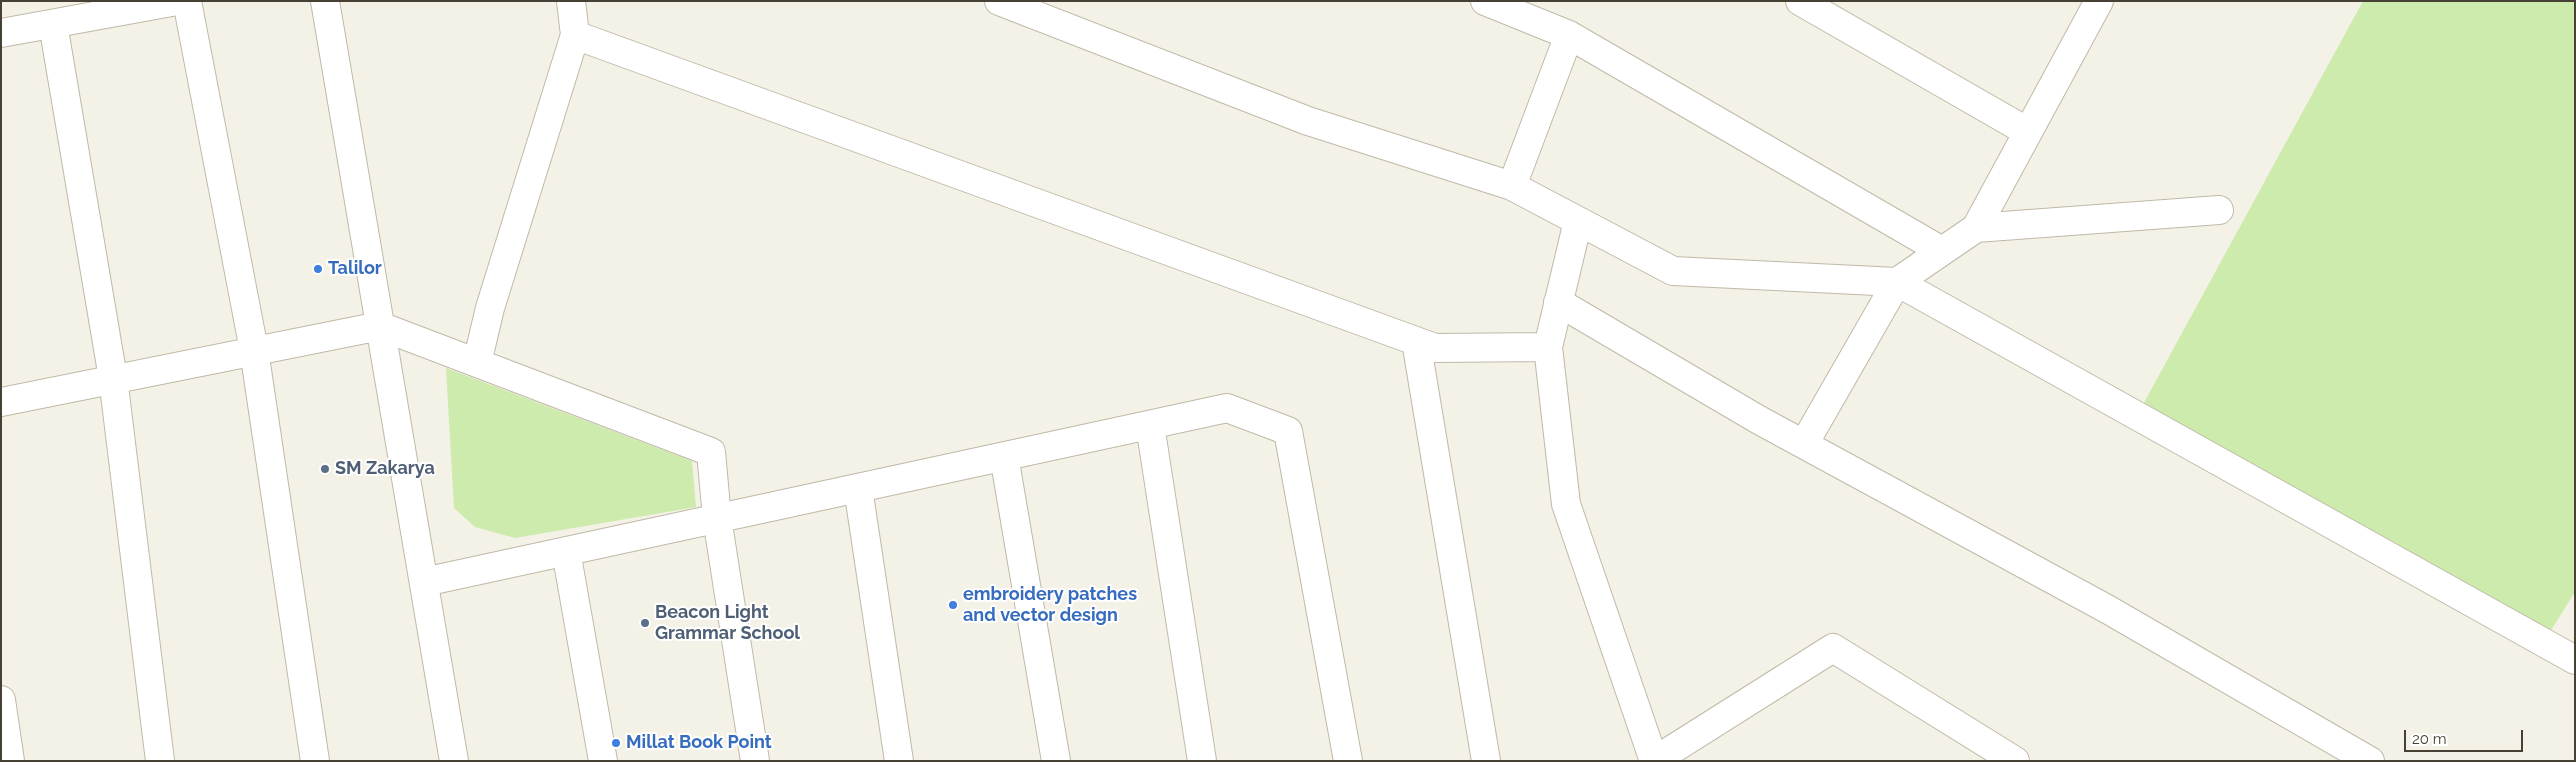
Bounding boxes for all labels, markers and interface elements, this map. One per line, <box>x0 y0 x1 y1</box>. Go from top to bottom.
place label: Talilor <box>328 258 382 280</box>
marker: Talilor <box>312 263 324 275</box>
place label: SM Zakarya <box>335 458 435 480</box>
marker: SM Zakarya <box>319 463 331 475</box>
place label: embroidery patches and vector design <box>963 584 1137 626</box>
marker: embroidery patches and vector design <box>947 599 959 611</box>
place label: Beacon Light Grammar School <box>655 602 800 644</box>
marker: Beacon Light Grammar School <box>639 617 651 629</box>
scale bar <box>2406 720 2525 752</box>
text: 20 m <box>2412 730 2447 748</box>
place label: Millat Book Point <box>626 732 772 754</box>
marker: Millat Book Point <box>610 737 622 749</box>

